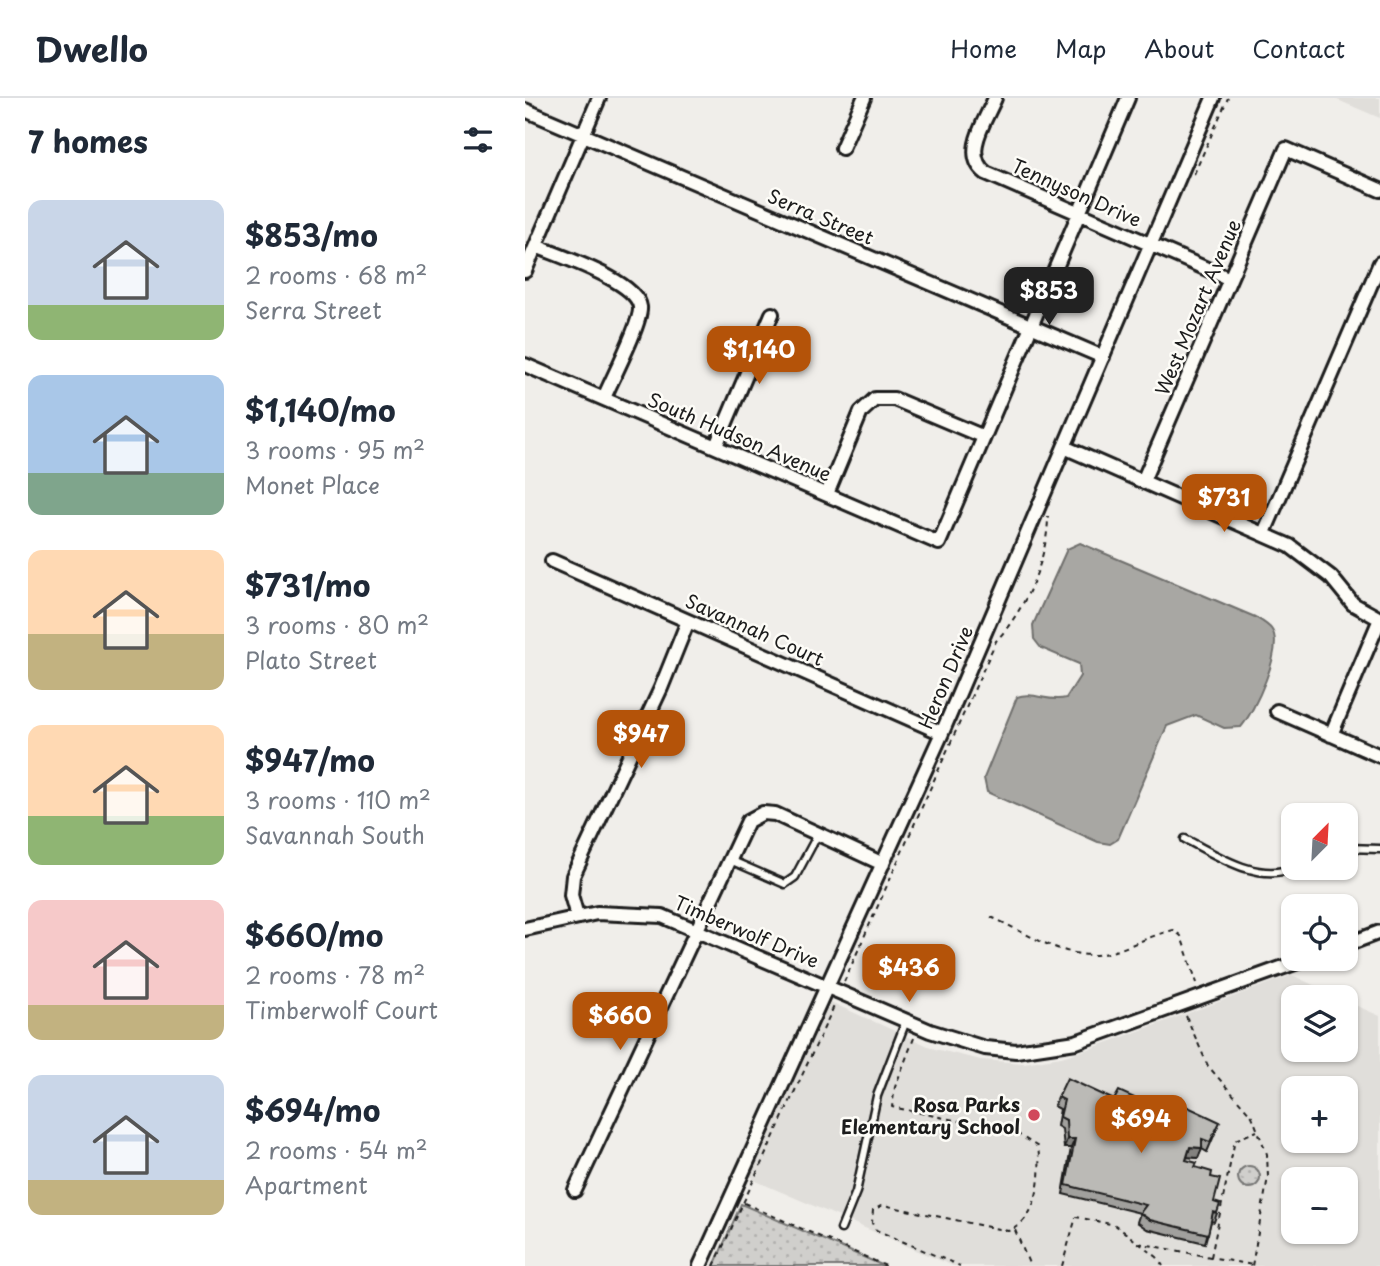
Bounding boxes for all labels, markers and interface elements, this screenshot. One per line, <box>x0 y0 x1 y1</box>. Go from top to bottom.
text: Dwello <box>35 23 148 73</box>
text: Home <box>950 30 1017 66</box>
text: Map <box>1055 30 1106 66</box>
text: About <box>1144 30 1214 66</box>
text: Contact <box>1252 30 1345 66</box>
text: 7 homes <box>28 118 148 163</box>
icon: filters <box>459 121 497 159</box>
street label: Tennyson Drive <box>1008 151 1146 233</box>
street label: Serra Street <box>764 181 879 251</box>
text: $853/mo <box>245 212 378 257</box>
street label: West Mozart Avenue <box>1147 215 1247 399</box>
icon: home <box>84 228 168 312</box>
text: 2 rooms · 68 m² <box>245 257 427 292</box>
pin: $853 <box>1008 268 1090 327</box>
text: $853 <box>1020 272 1078 307</box>
text: Serra Street <box>245 292 382 327</box>
pin: $1,140 <box>702 327 816 386</box>
text: $1,140 <box>723 331 795 366</box>
street label: South Hudson Avenue <box>644 385 836 487</box>
text: $1,140/mo <box>245 387 396 432</box>
icon: home <box>84 403 168 487</box>
text: 3 rooms · 95 m² <box>245 432 425 467</box>
text: Monet Place <box>245 467 380 502</box>
pin: $731 <box>1183 474 1265 534</box>
text: $731 <box>1198 479 1250 514</box>
text: $731/mo <box>245 562 370 607</box>
icon: home <box>84 578 168 662</box>
street label: Savannah Court <box>681 586 829 672</box>
text: 3 rooms · 80 m² <box>245 607 429 642</box>
street label: Heron Drive <box>911 621 979 733</box>
text: Plato Street <box>245 642 377 677</box>
pin: $947 <box>600 710 682 770</box>
text: $947 <box>613 715 669 750</box>
text: $947/mo <box>245 737 375 782</box>
icon: home <box>84 753 168 837</box>
text: 3 rooms · 110 m² <box>245 782 431 817</box>
north arrow <box>1281 803 1358 880</box>
map controls <box>1281 803 1358 1244</box>
text: Savannah South <box>245 817 425 852</box>
street label: Timberwolf Drive <box>670 888 824 974</box>
button: locate <box>1281 894 1358 971</box>
text: $660/mo <box>245 912 383 957</box>
icon: home <box>84 928 168 1012</box>
pin: $436 <box>868 944 950 1004</box>
text: $436 <box>878 949 940 984</box>
text: 2 rooms · 78 m² <box>245 957 425 992</box>
button: layers <box>1281 985 1358 1062</box>
text: Timberwolf Court <box>245 992 438 1027</box>
pin: $660 <box>579 992 661 1052</box>
text: $660 <box>589 997 651 1032</box>
button: + <box>1281 1076 1358 1153</box>
text: $694/mo <box>245 1087 380 1132</box>
place label: Rosa Parks Elementary School <box>841 1090 1020 1140</box>
pin: $694 <box>1100 1096 1182 1155</box>
text: $694 <box>1111 1100 1171 1135</box>
icon: home <box>84 1103 168 1187</box>
marker: Rosa Parks Elementary School <box>1026 1107 1042 1123</box>
text: 2 rooms · 54 m² <box>245 1132 428 1167</box>
text: Apartment <box>245 1167 368 1202</box>
button: − <box>1281 1167 1358 1244</box>

